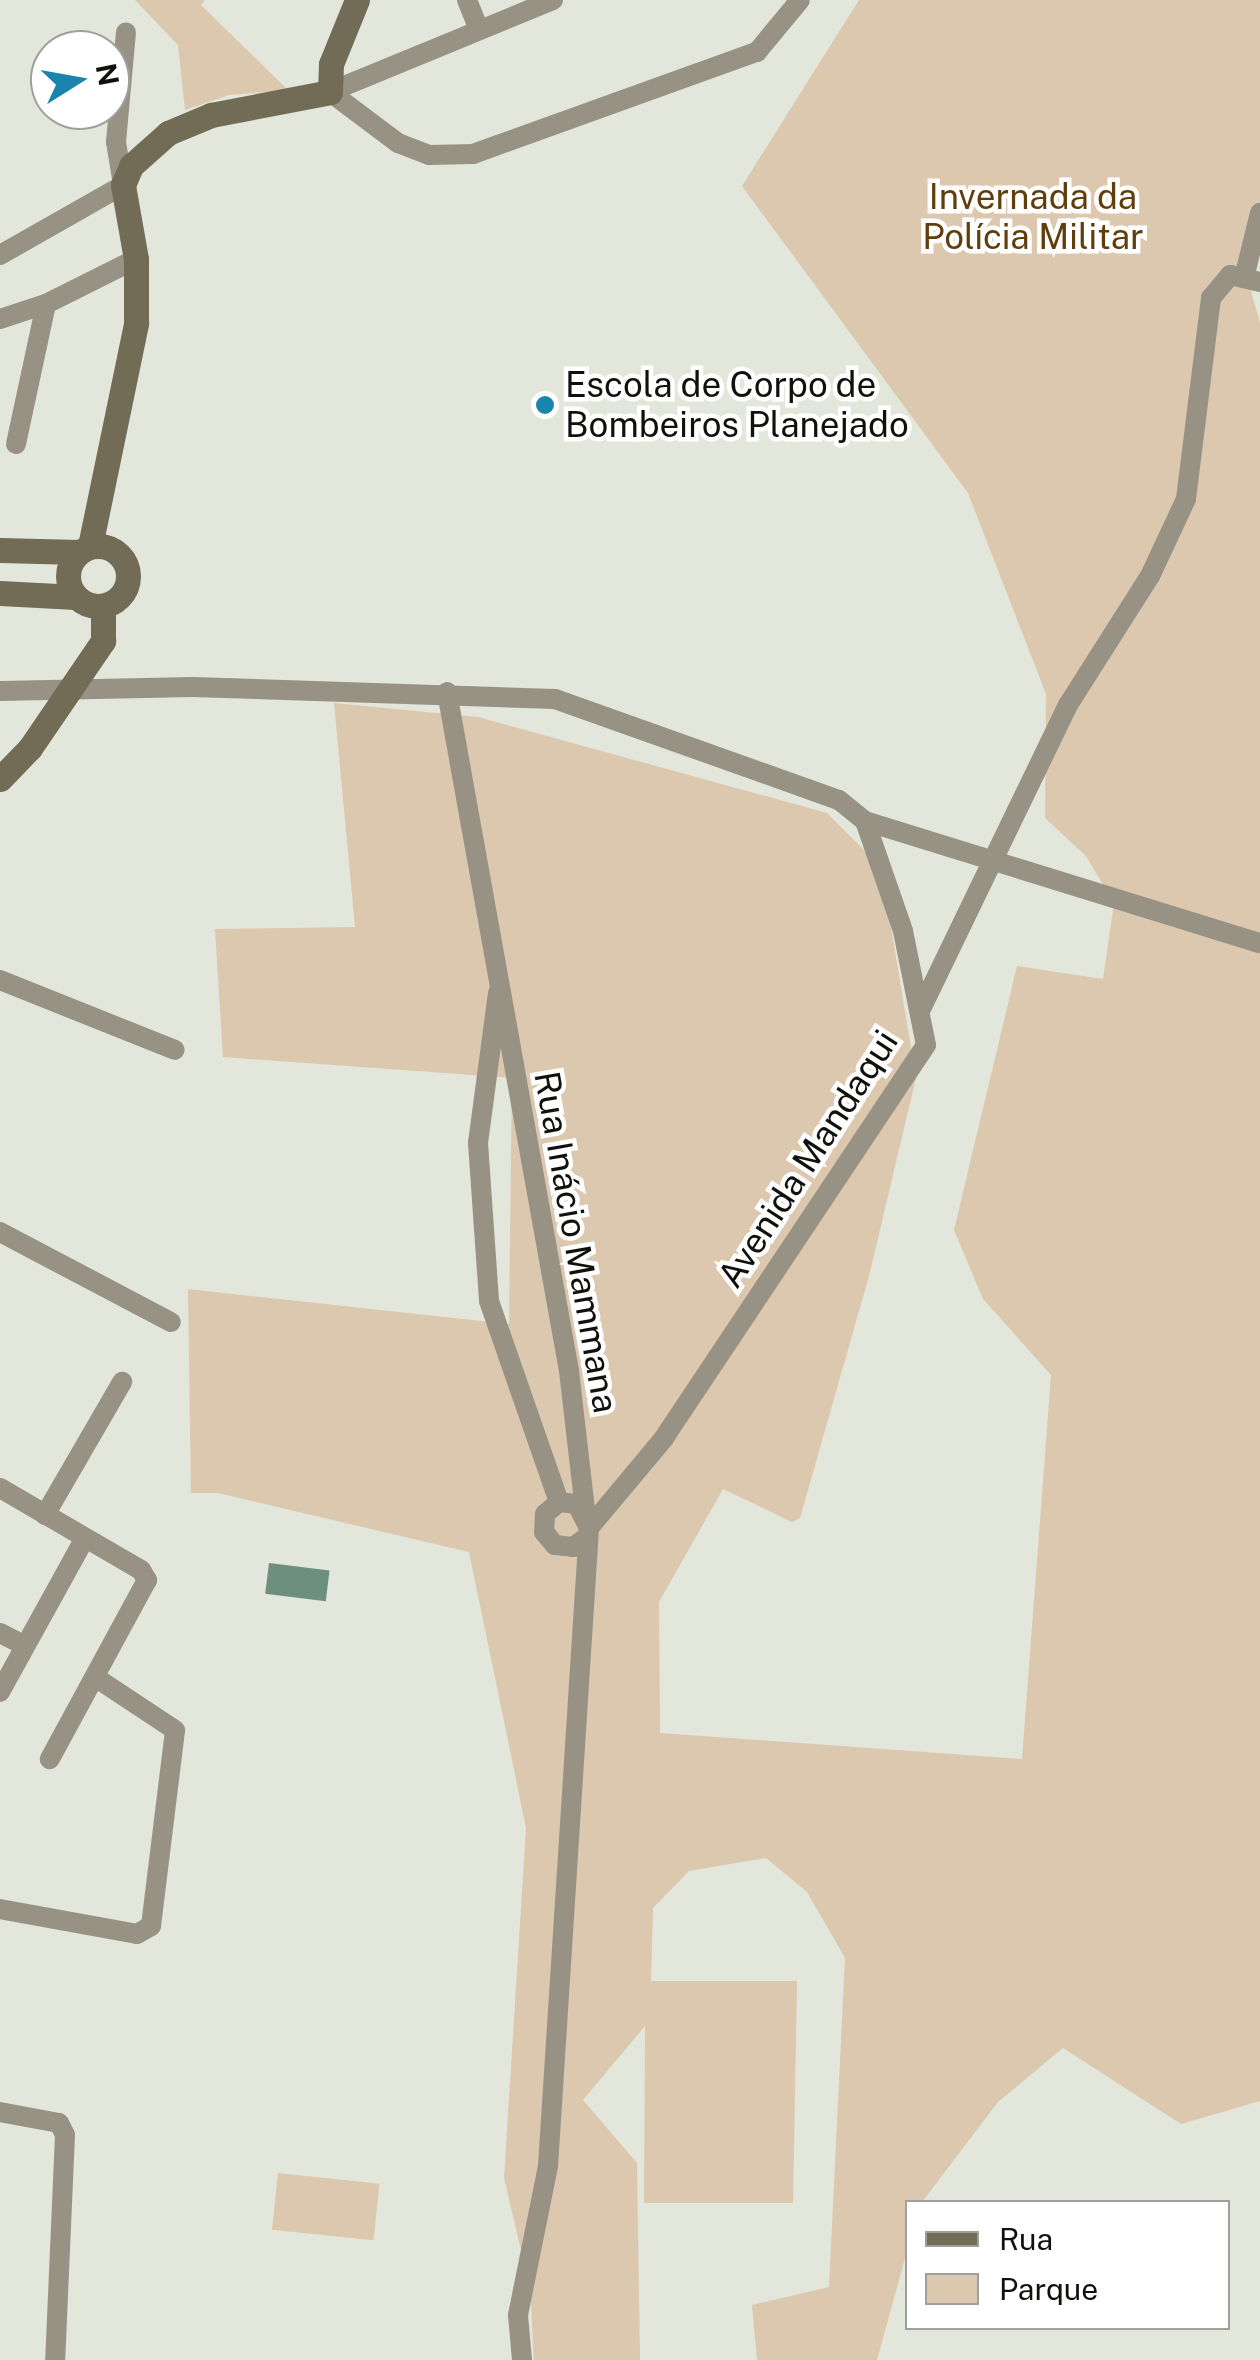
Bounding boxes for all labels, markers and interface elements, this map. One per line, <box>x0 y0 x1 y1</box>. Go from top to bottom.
north arrow <box>30 30 130 130</box>
text: N <box>90 61 126 88</box>
park label: Invernada da Polícia Militar <box>922 176 1144 258</box>
place label: Escola de Corpo de Bombeiros Planejado <box>565 364 909 446</box>
marker: Escola de Corpo de Bombeiros Planejado <box>534 394 556 416</box>
street label: Avenida Mandaqui <box>709 1023 907 1295</box>
street label: Rua Inácio Mammana <box>525 1068 627 1416</box>
legend <box>905 2200 1230 2330</box>
text: Rua <box>999 2221 1053 2257</box>
text: Parque <box>999 2271 1098 2307</box>

